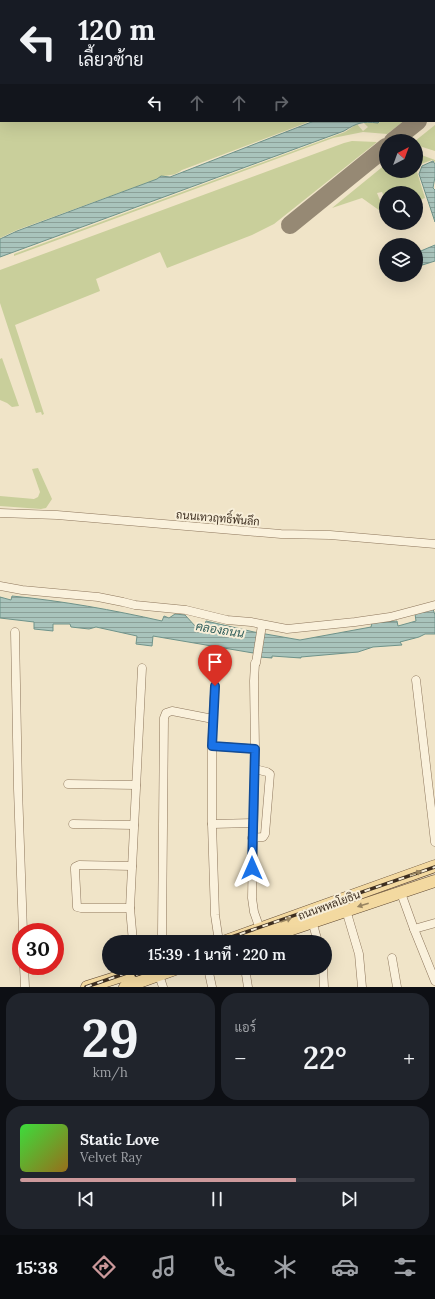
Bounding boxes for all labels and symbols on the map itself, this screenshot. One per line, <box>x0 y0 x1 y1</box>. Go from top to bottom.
north arrow <box>379 134 423 178</box>
street label: ถนนเทวฤทธิ์พันลึก <box>176 503 261 529</box>
water label: คลองถนน <box>195 618 246 641</box>
pin <box>198 645 232 686</box>
position arrow <box>231 847 273 889</box>
one-way arrow <box>410 870 422 876</box>
street label: ถนนพหลโยธิน <box>296 886 362 923</box>
one-way arrow <box>357 902 369 908</box>
one-way arrow <box>281 917 293 923</box>
speed limit sign: 30 <box>12 923 64 975</box>

